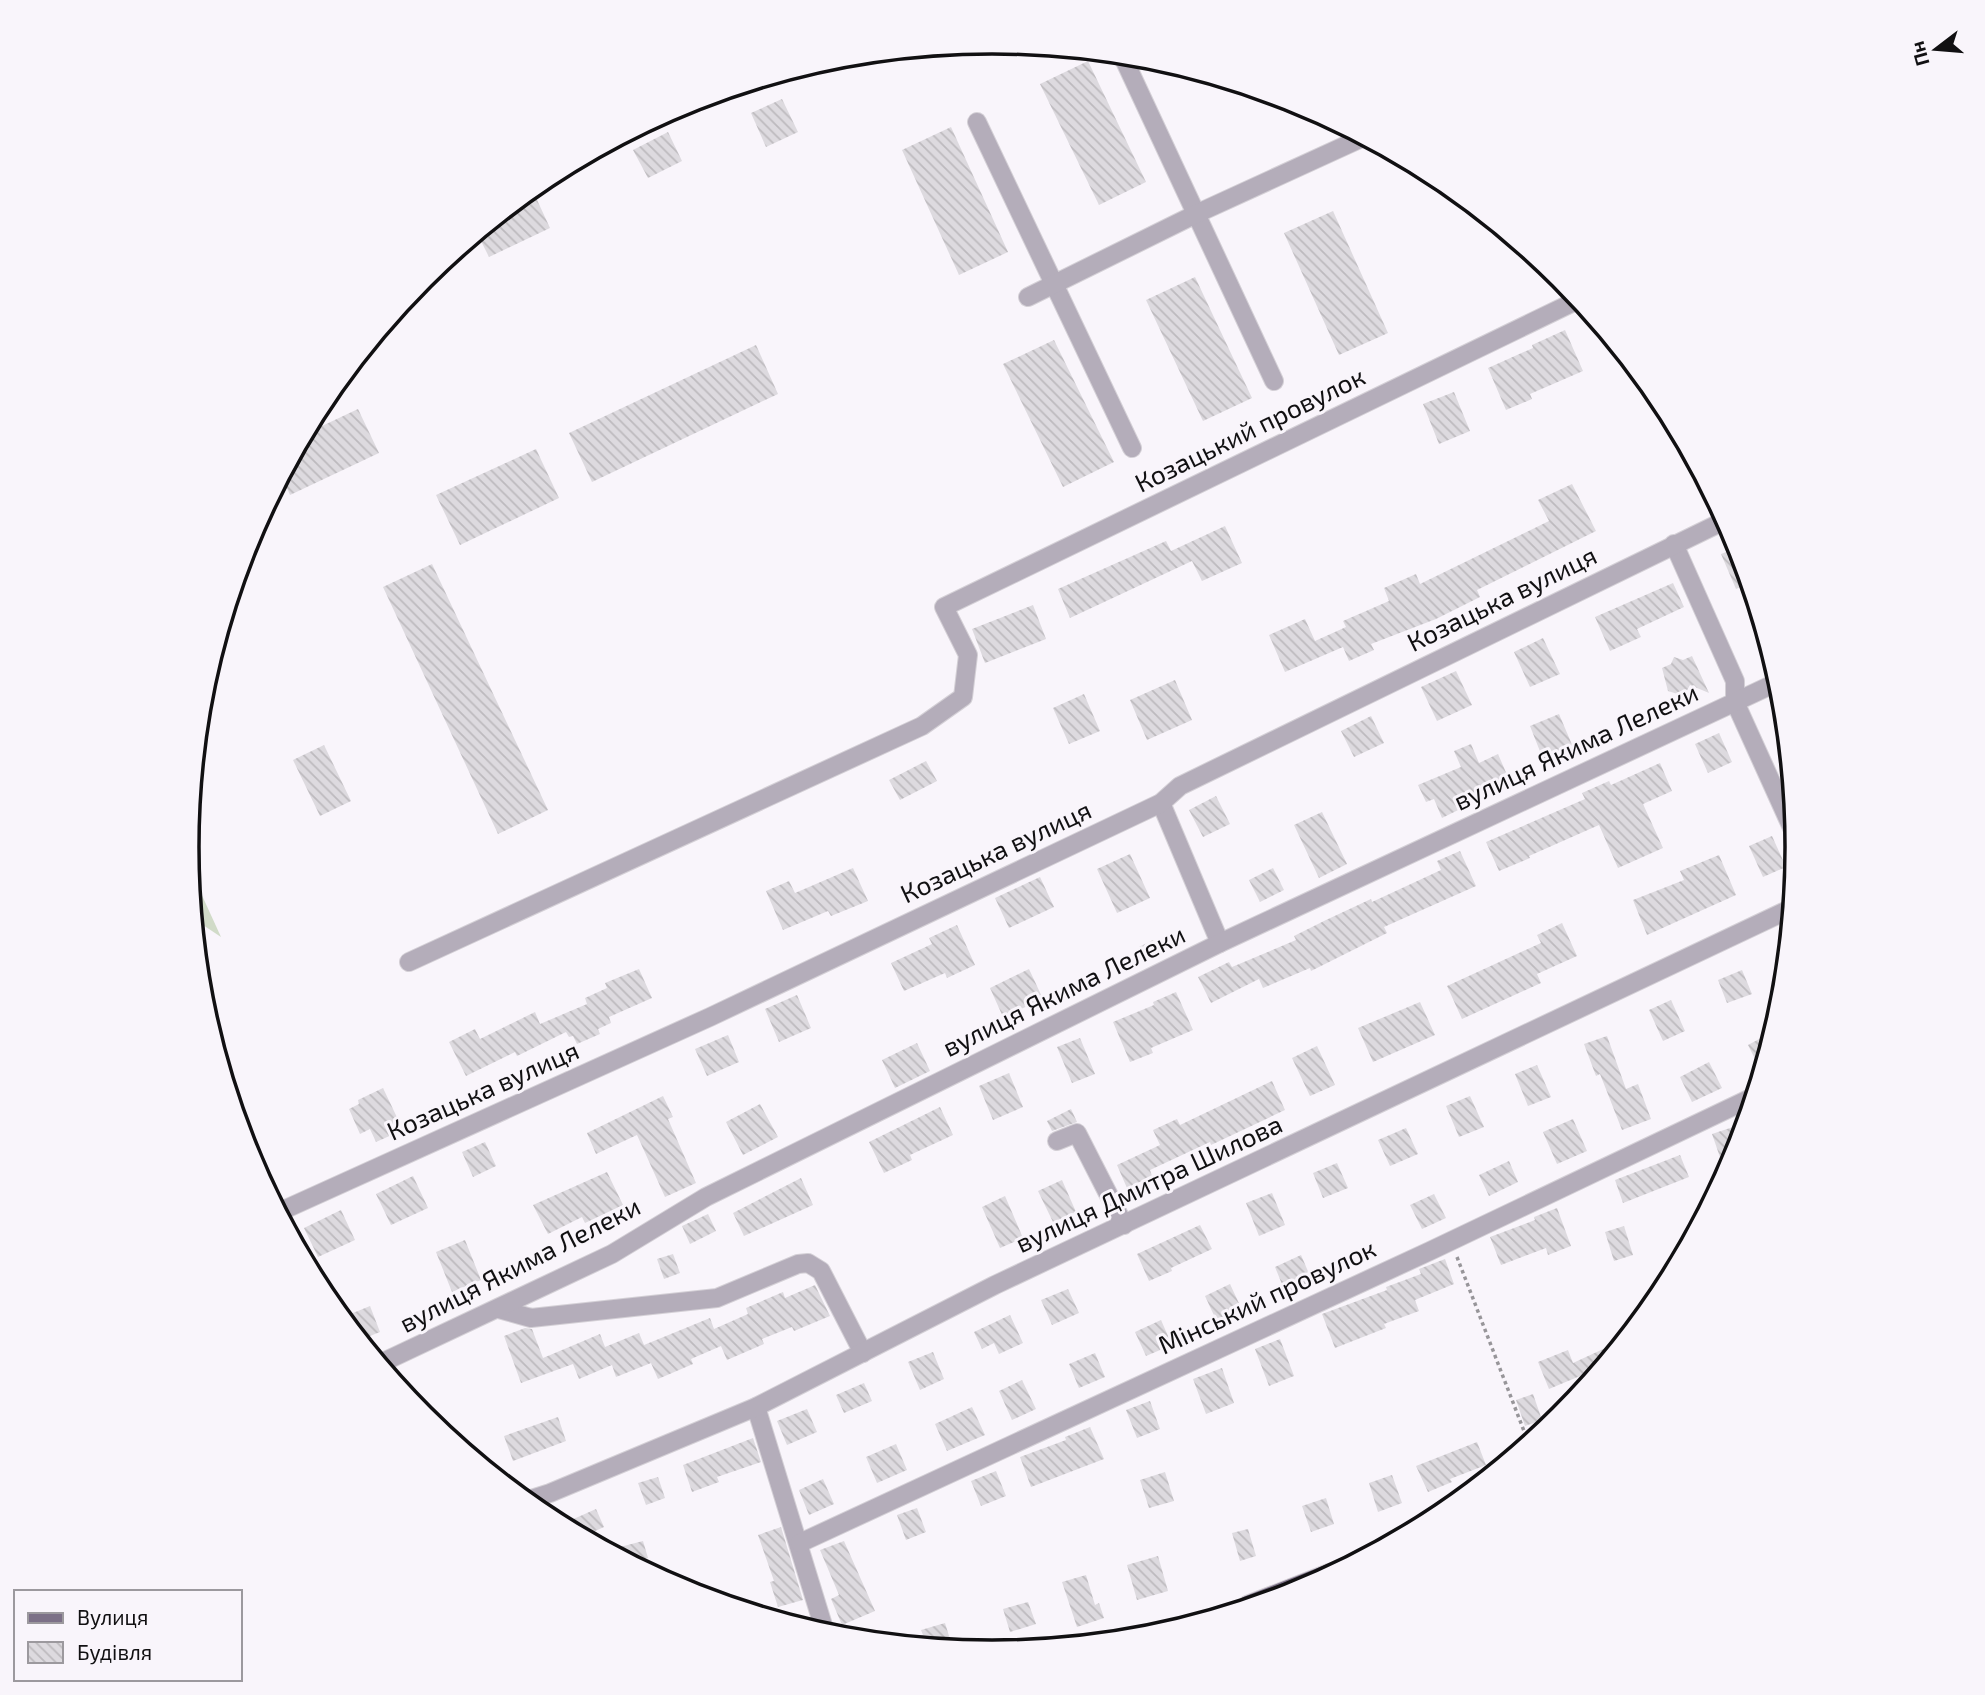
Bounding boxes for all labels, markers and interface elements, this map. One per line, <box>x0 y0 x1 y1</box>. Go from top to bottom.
north arrow <box>1901 14 1971 84</box>
text: Пн <box>1905 39 1934 69</box>
street label: Козацький провулок <box>1129 359 1370 499</box>
street label: Козацька вулиця <box>1402 538 1602 658</box>
street label: вулиця Якима Лелеки <box>1448 675 1703 817</box>
street label: Козацька вулиця <box>895 793 1096 909</box>
street label: вулиця Якима Лелеки <box>937 917 1190 1063</box>
street label: Козацька вулиця <box>382 1033 584 1147</box>
street label: вулиця Дмитра Шилова <box>1010 1107 1287 1259</box>
street label: вулиця Якима Лелеки <box>394 1189 645 1339</box>
street label: Мінський провулок <box>1153 1232 1381 1361</box>
legend <box>14 1590 242 1681</box>
text: Вулиця <box>77 1604 148 1630</box>
text: Будівля <box>77 1639 152 1665</box>

